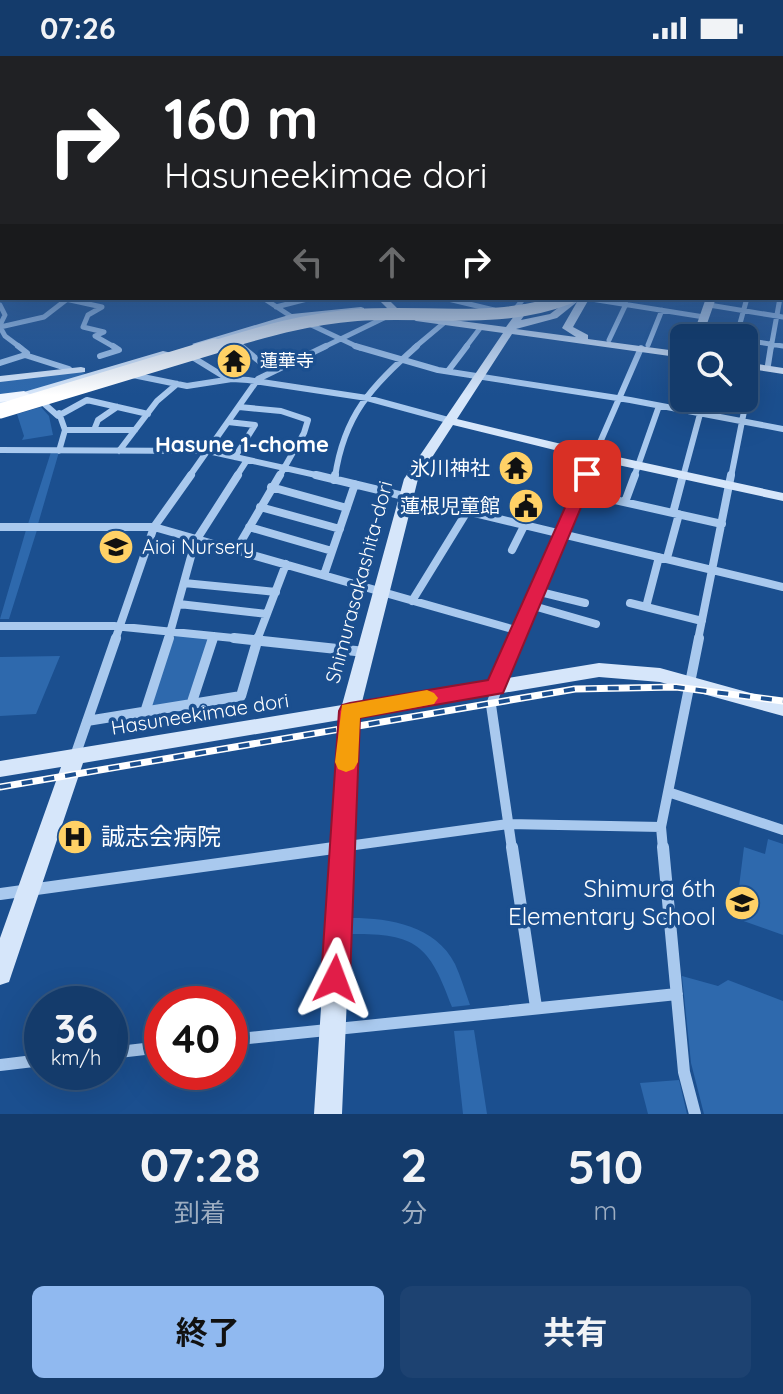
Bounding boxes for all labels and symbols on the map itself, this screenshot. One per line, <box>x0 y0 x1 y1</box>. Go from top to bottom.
temple icon: 蓮華寺 <box>215 342 253 380</box>
place label: 蓮華寺 <box>260 349 314 372</box>
district label: Hasune 1-chome <box>155 430 329 458</box>
pin <box>553 440 621 508</box>
temple icon: 氷川神社 <box>497 449 535 487</box>
place label: 氷川神社 <box>410 455 490 480</box>
street label: Shimurasakashita-dori <box>319 478 398 686</box>
public building icon: 蓮根児童館 <box>507 487 545 525</box>
place label: 蓮根児童館 <box>400 493 500 518</box>
school or university icon: Aioi Nursery <box>97 528 135 566</box>
place label: Aioi Nursery <box>142 534 254 559</box>
street label: Hasuneekimae dori <box>109 687 291 740</box>
hospital icon: 誠志会病院 <box>56 818 94 856</box>
place label: 誠志会病院 <box>101 821 221 851</box>
place label: Shimura 6th Elementary School <box>508 873 716 931</box>
school or university icon: Shimura 6th Elementary School <box>723 884 761 922</box>
position arrow <box>293 937 377 1021</box>
speed limit sign: 40 <box>144 986 248 1090</box>

